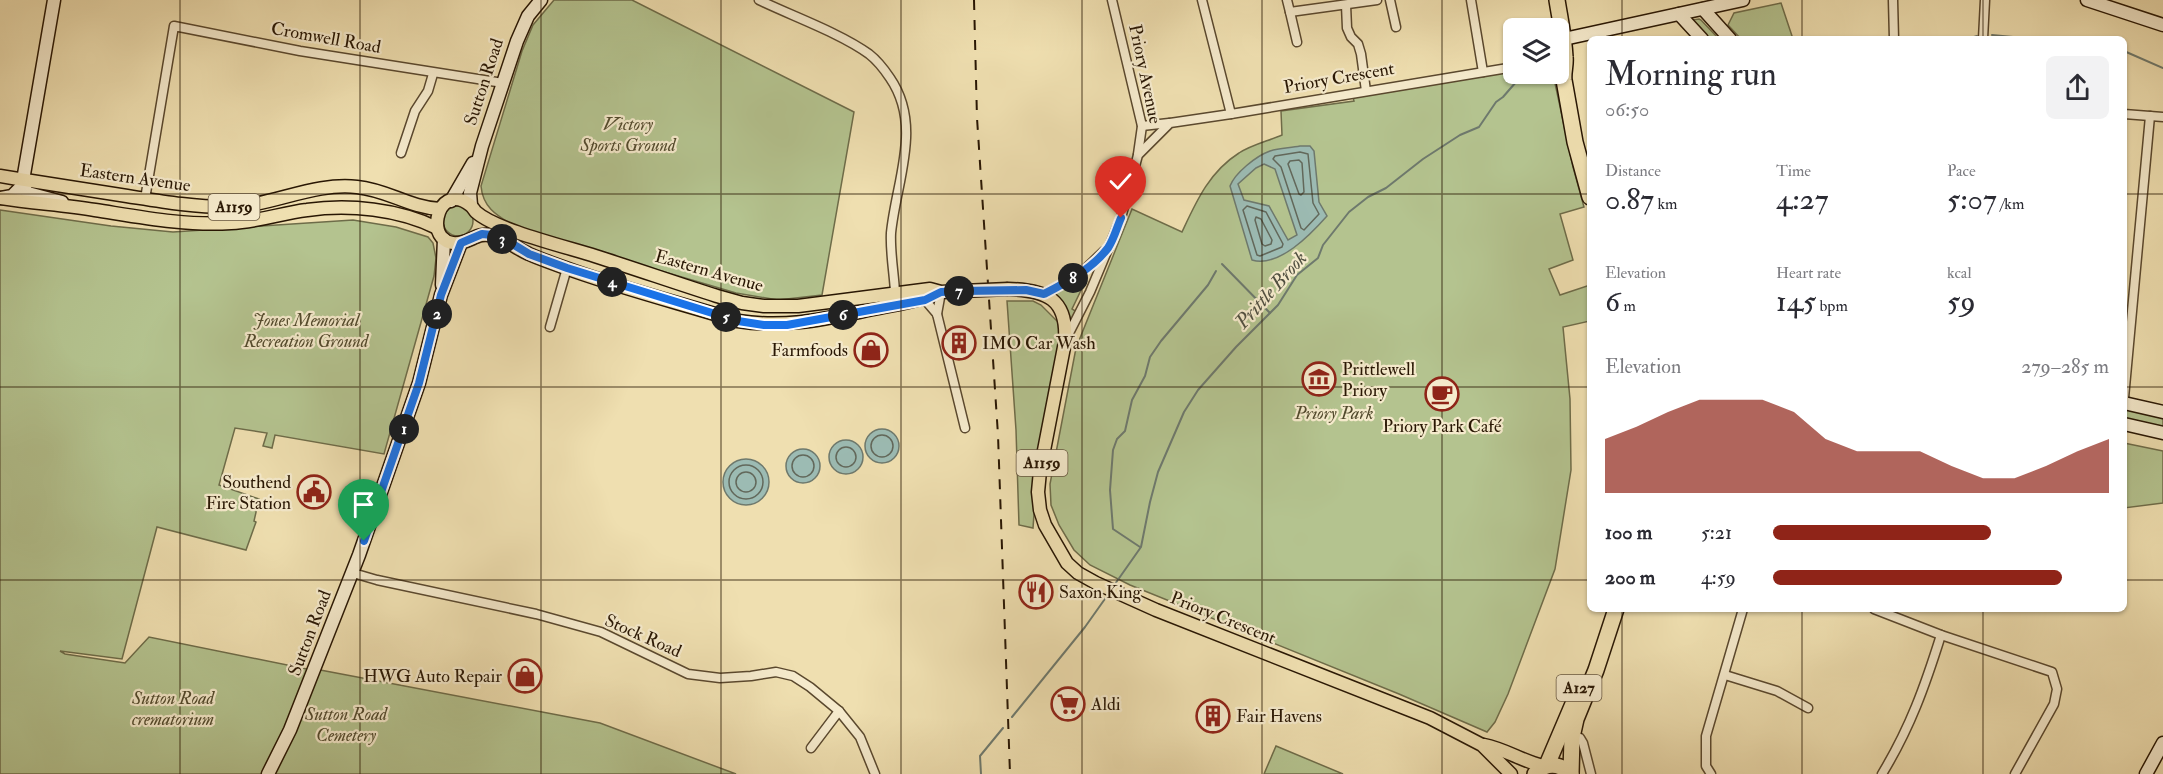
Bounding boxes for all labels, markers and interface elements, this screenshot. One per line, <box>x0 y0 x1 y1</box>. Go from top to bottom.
street label: Cromwell Road <box>269 17 383 59</box>
map controls <box>1503 18 1569 84</box>
button: layers <box>1503 18 1569 84</box>
street label: Priory Avenue <box>1123 22 1167 126</box>
street label: Sutton Road <box>459 35 509 128</box>
text: Morning run <box>1605 54 1777 95</box>
button: share <box>2046 56 2109 119</box>
street label: Priory Crescent <box>1282 57 1396 99</box>
text: 06:50 <box>1605 97 1649 122</box>
park label: Victory Sports Ground <box>579 113 677 157</box>
pin <box>1095 156 1146 218</box>
street label: Eastern Avenue <box>78 159 192 197</box>
text: Distance <box>1605 161 1661 181</box>
text: Time <box>1776 161 1811 181</box>
text: Pace <box>1947 161 1976 181</box>
icon: check <box>1104 165 1137 198</box>
text: 0.87 <box>1605 181 1654 218</box>
text: 4:27 <box>1776 181 1829 218</box>
text: 5:07 <box>1947 181 1997 218</box>
road number: A1159 <box>208 194 260 220</box>
text: km <box>1654 194 1677 214</box>
text: /km <box>1997 194 2024 214</box>
pin: 3 <box>487 224 517 254</box>
text: 3 <box>499 229 505 249</box>
street label: Eastern Avenue <box>652 245 766 298</box>
water label: Prittle Brook <box>1229 246 1312 335</box>
pin: 8 <box>1058 263 1088 293</box>
text: Elevation <box>1605 263 1666 283</box>
text: Heart rate <box>1776 263 1841 283</box>
text: kcal <box>1947 263 1972 283</box>
pin: 4 <box>597 267 627 297</box>
text: 8 <box>1069 268 1077 288</box>
text: 4 <box>608 272 616 292</box>
pin: 7 <box>944 276 974 306</box>
text: 7 <box>955 281 963 301</box>
text: 6 <box>1605 283 1620 320</box>
text: 145 <box>1776 283 1816 320</box>
text: 59 <box>1947 283 1976 320</box>
text: m <box>1620 296 1636 316</box>
text: bpm <box>1816 296 1848 316</box>
pin: 2 <box>422 299 452 329</box>
pin: 6 <box>828 300 858 330</box>
pin: 5 <box>711 302 741 332</box>
text: 2 <box>433 304 441 324</box>
text: 6 <box>839 305 847 325</box>
text: 5 <box>722 307 730 327</box>
park label: Jones Memorial Recreation Ground <box>243 309 370 353</box>
building icon: IMO Car Wash <box>941 325 977 361</box>
shop icon: Farmfoods <box>853 332 889 368</box>
place label: IMO Car Wash <box>982 332 1096 355</box>
place label: Farmfoods <box>771 339 848 362</box>
text: Elevation <box>1605 354 1681 379</box>
text: 279–285 m <box>2021 354 2109 379</box>
place label: Prittlewell Priory <box>1342 358 1416 402</box>
museum icon: Prittlewell Priory <box>1301 361 1337 397</box>
cafe icon: Priory Park Café <box>1424 376 1460 412</box>
park label: Priory Park <box>1293 402 1374 425</box>
pin: 1 <box>389 414 419 444</box>
place label: Priory Park Café <box>1382 415 1502 438</box>
text: 1 <box>401 419 407 439</box>
road number: A1159 <box>1016 450 1068 476</box>
place label: Southend Fire Station <box>205 471 291 515</box>
public building icon: Southend Fire Station <box>296 474 332 510</box>
pin <box>338 479 389 541</box>
icon: arrive <box>347 488 380 521</box>
text: 100 m <box>1605 520 1652 545</box>
text: 5:21 <box>1701 520 1732 545</box>
text: 200 m <box>1605 565 1655 590</box>
text: 4:59 <box>1701 565 1736 590</box>
restaurant icon: Saxon King <box>1018 574 1054 610</box>
place label: Saxon King <box>1059 581 1143 604</box>
street label: Priory Crescent <box>1167 586 1279 650</box>
street label: Sutton Road <box>283 587 337 679</box>
street label: Stock Road <box>601 609 685 663</box>
shop icon: HWG Auto Repair <box>507 658 543 694</box>
place label: HWG Auto Repair <box>363 665 502 688</box>
road number: A127 <box>1556 675 1602 701</box>
supermarket icon: Aldi <box>1050 686 1086 722</box>
park label: Sutton Road crematorium <box>131 687 215 731</box>
place label: Aldi <box>1090 693 1121 716</box>
building icon: Fair Havens <box>1195 698 1231 734</box>
park label: Sutton Road Cemetery <box>304 703 388 747</box>
place label: Fair Havens <box>1236 705 1322 728</box>

